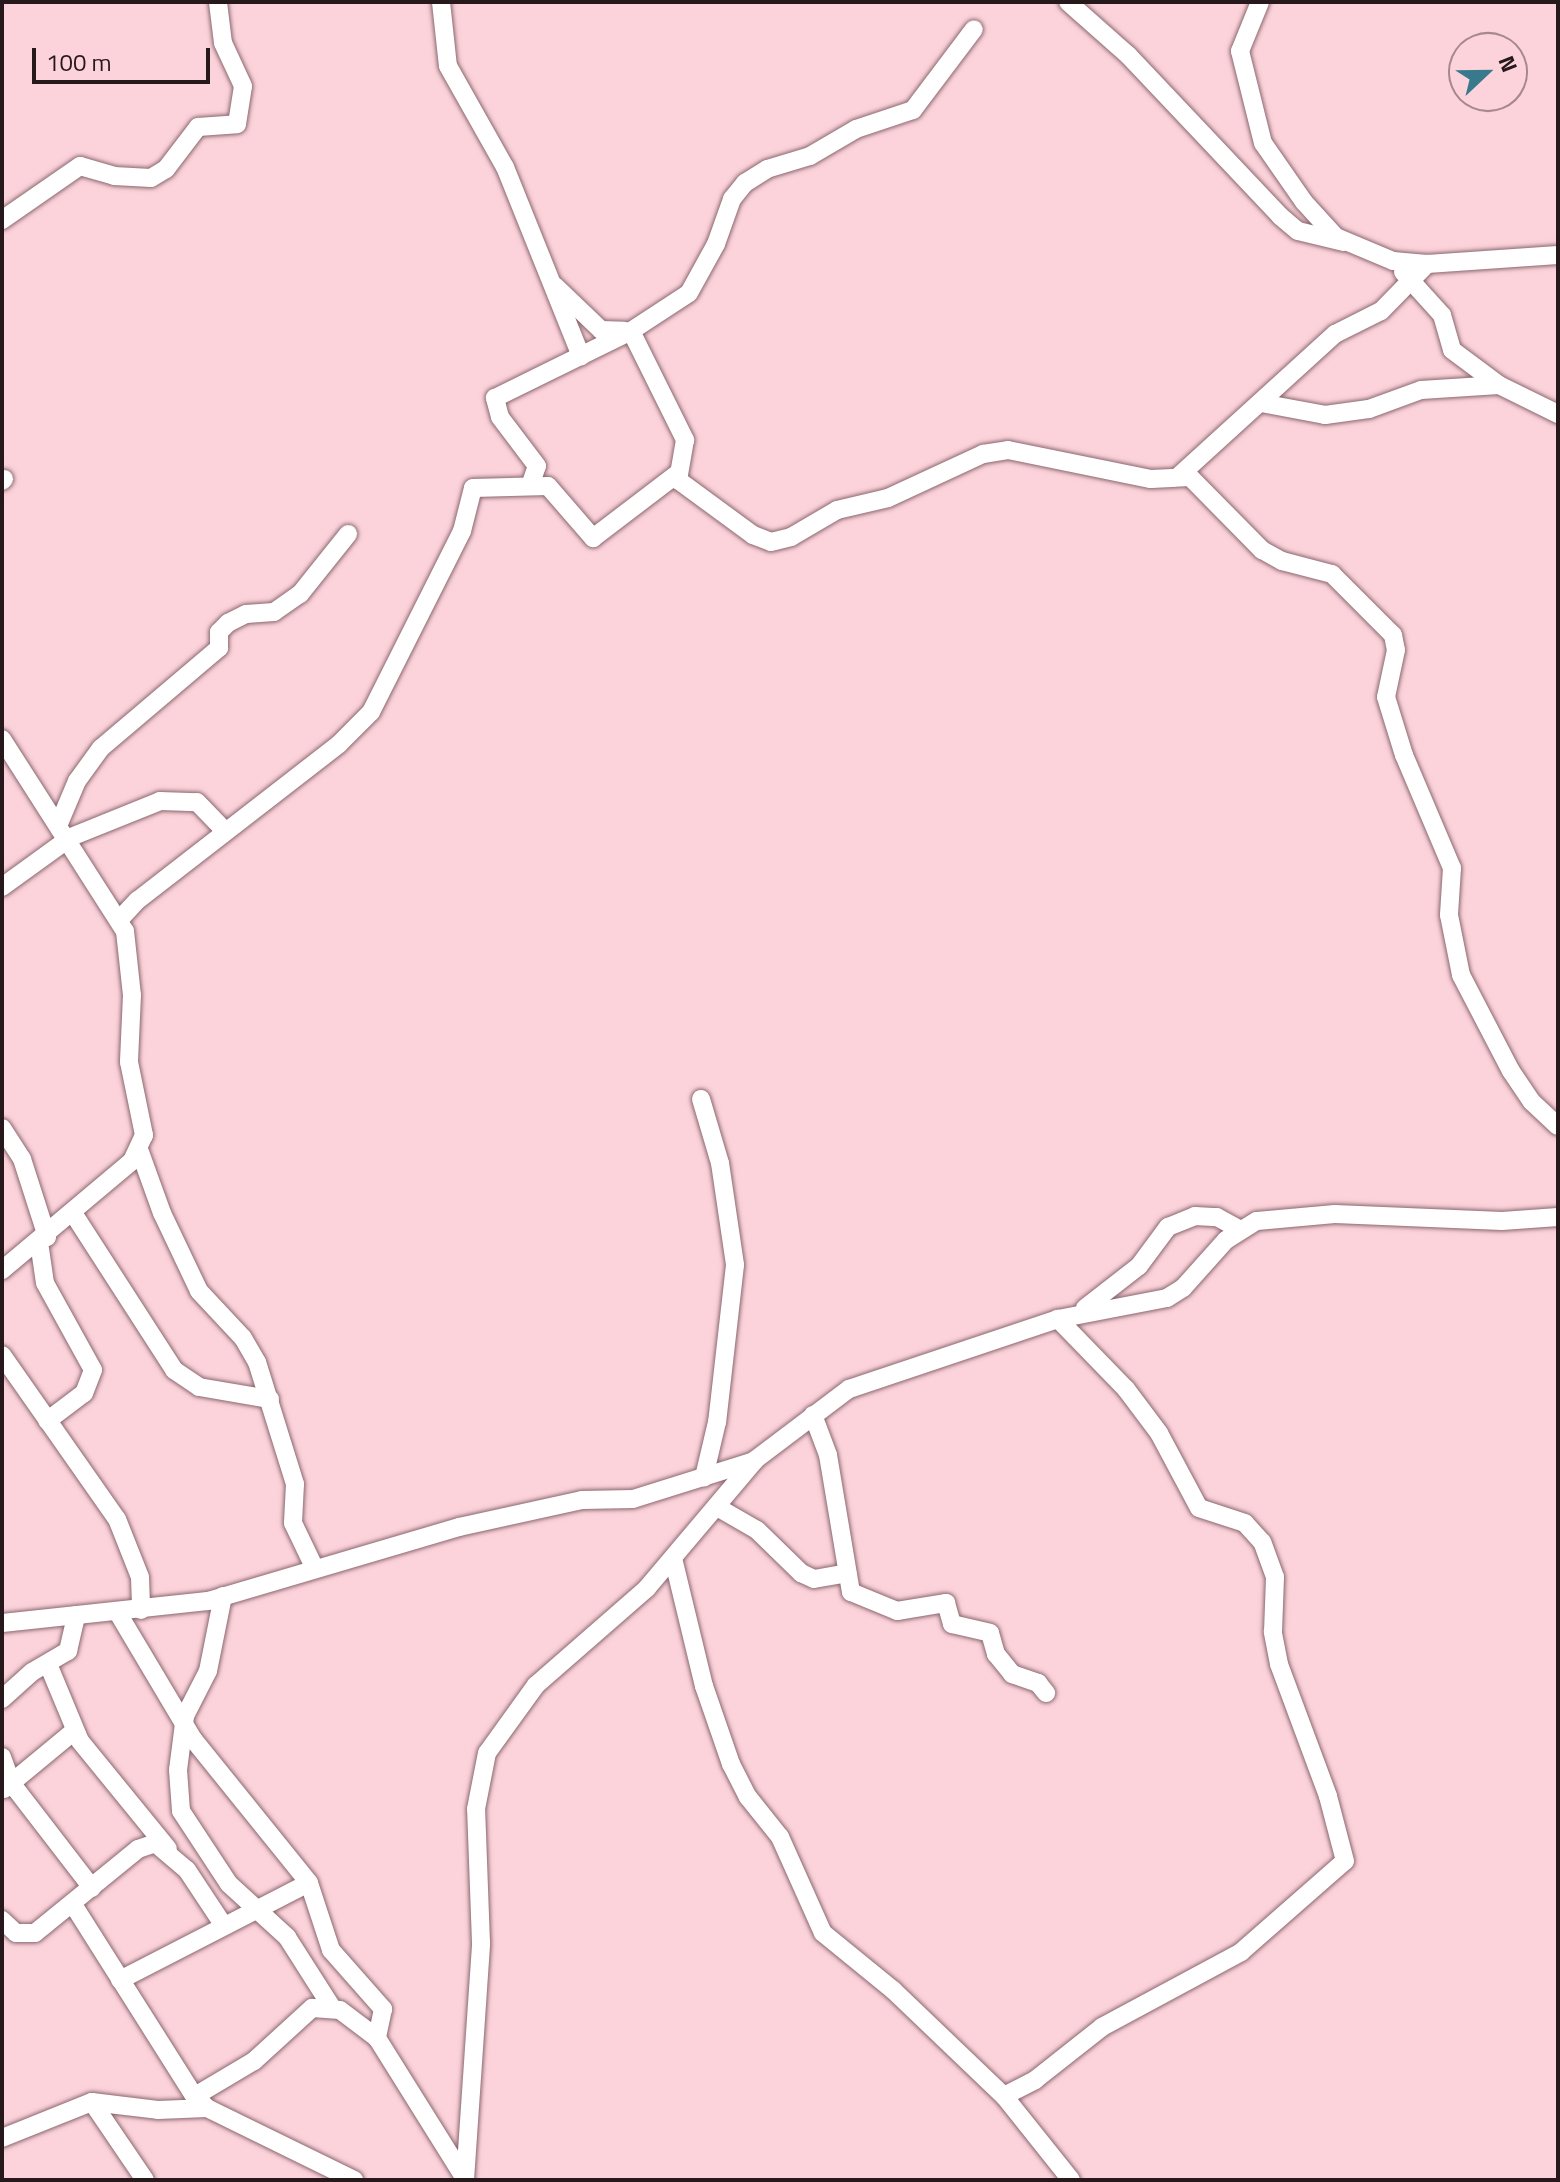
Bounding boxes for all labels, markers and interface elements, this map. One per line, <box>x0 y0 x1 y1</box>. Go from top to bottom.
scale bar <box>36 32 214 82</box>
north arrow <box>1448 32 1528 112</box>
text: 100 m <box>46 44 112 80</box>
text: N <box>1490 50 1527 77</box>

